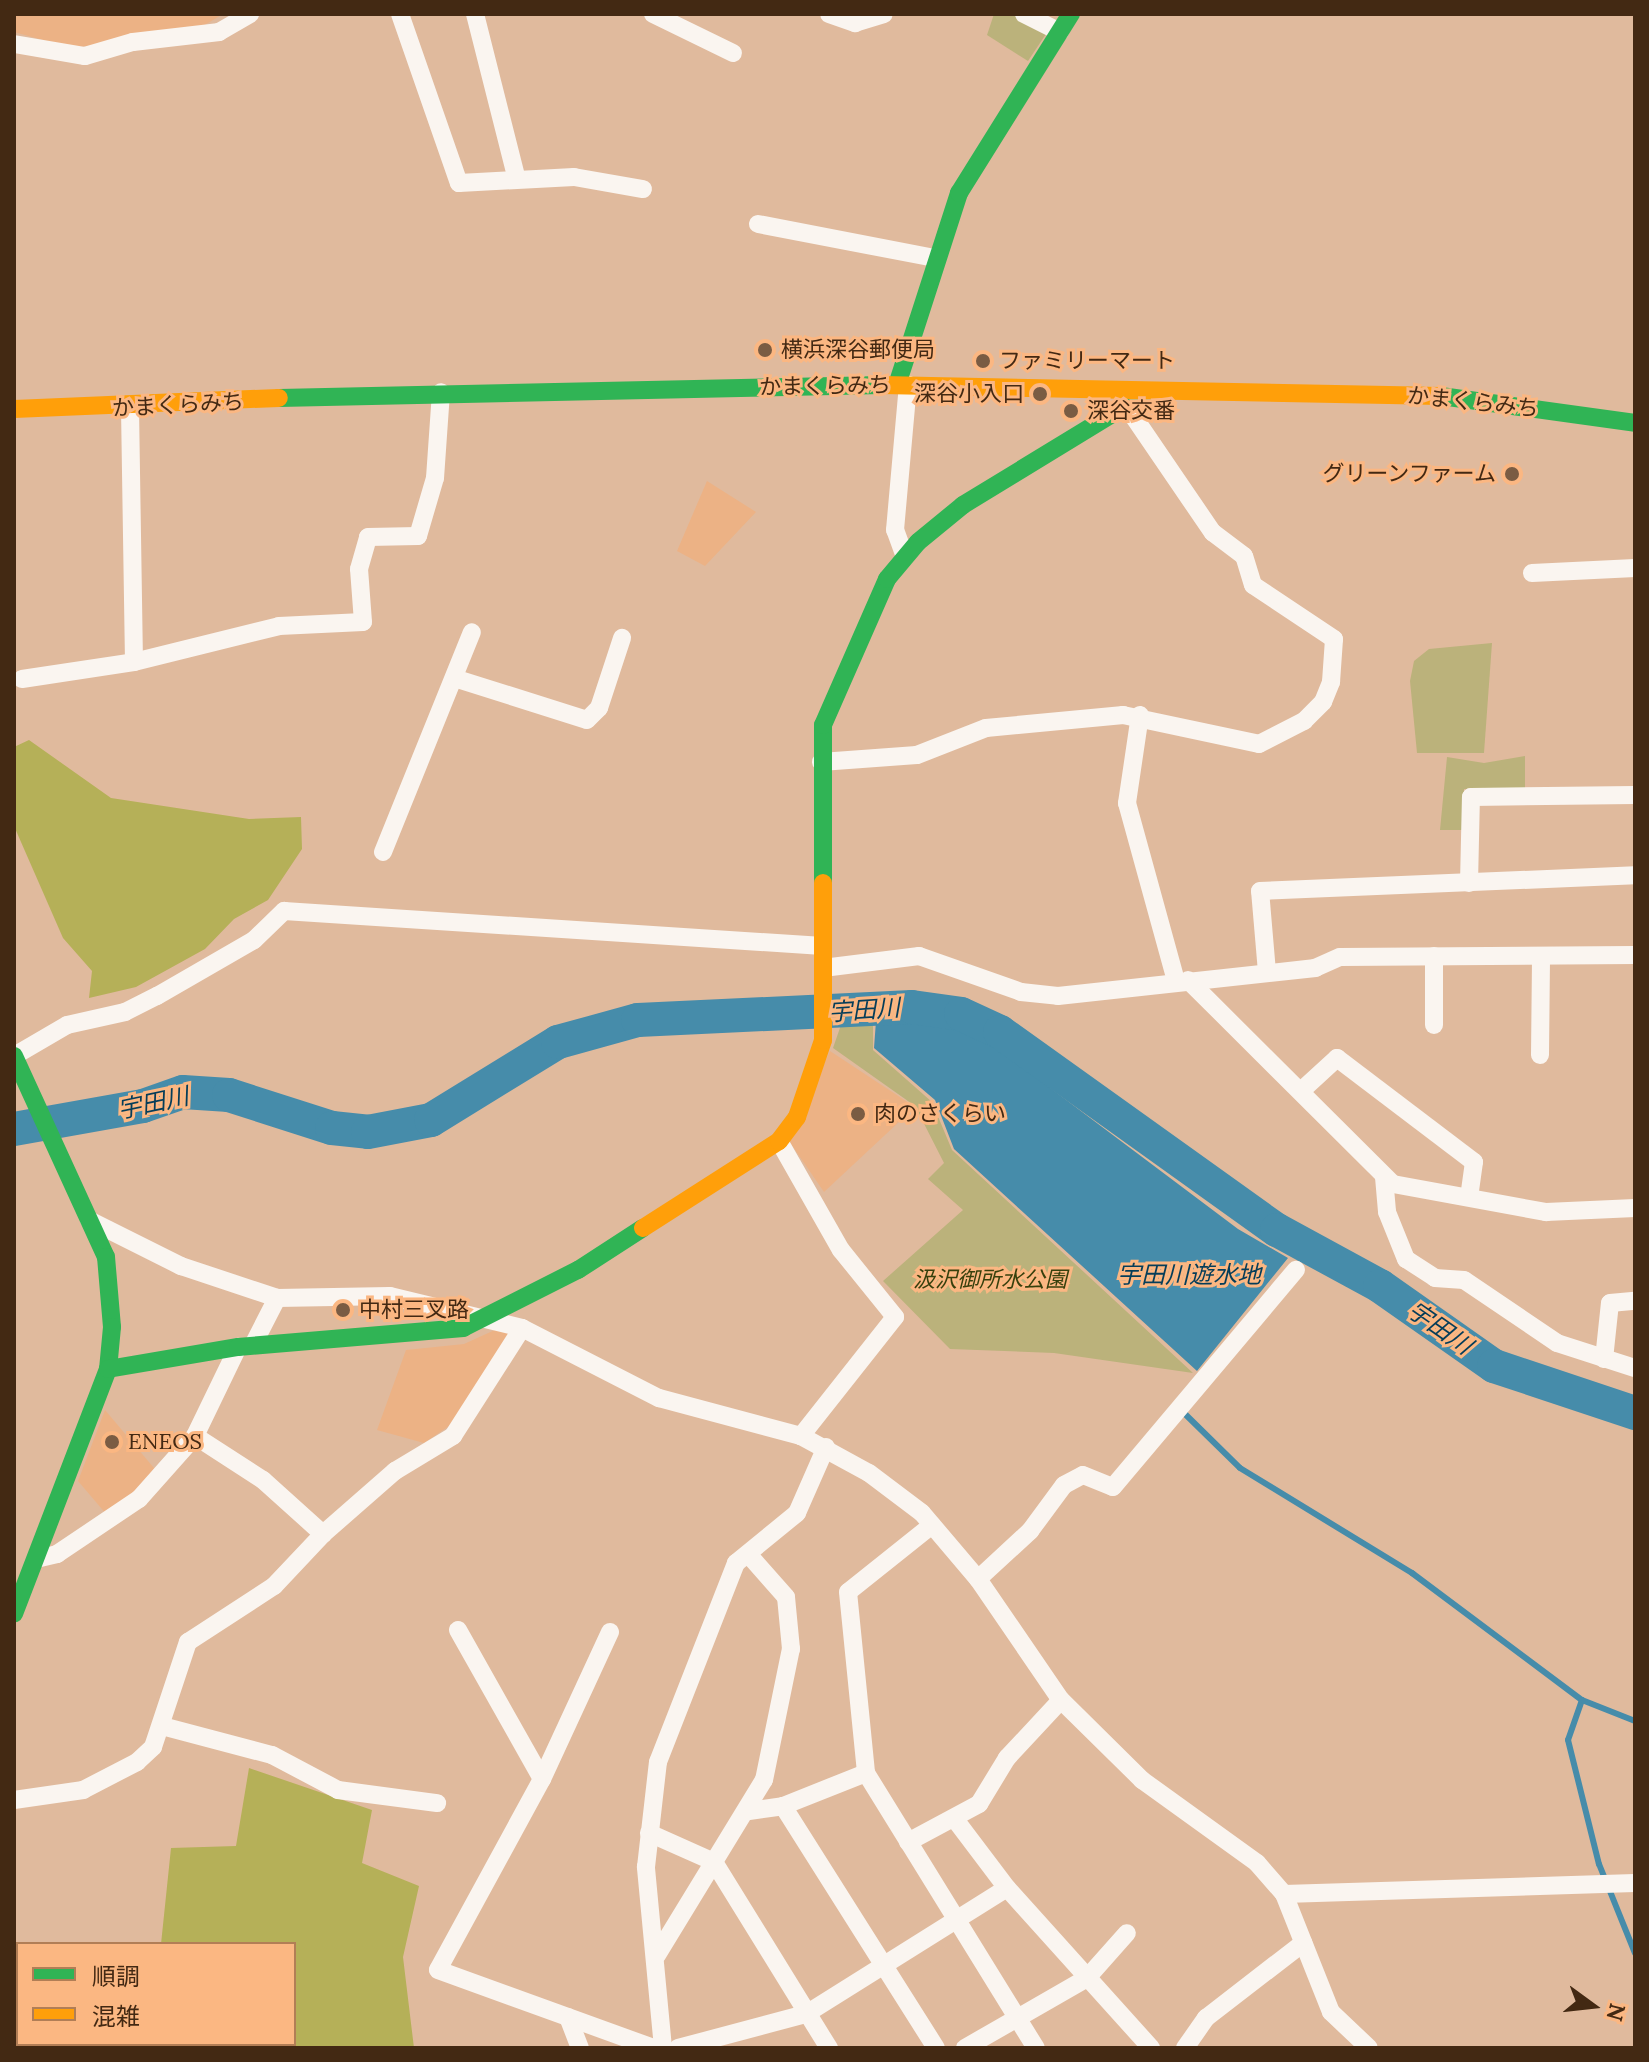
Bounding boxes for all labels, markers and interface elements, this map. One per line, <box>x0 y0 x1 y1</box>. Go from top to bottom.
place label: 横浜深谷郵便局 <box>781 337 935 363</box>
marker: 横浜深谷郵便局 <box>756 341 774 359</box>
place label: ファミリーマート <box>999 348 1175 374</box>
marker: ファミリーマート <box>974 352 992 370</box>
street label: かまくらみち <box>759 372 891 400</box>
place label: 深谷小入口 <box>914 381 1024 407</box>
street label: かまくらみち <box>1406 382 1540 422</box>
marker: 深谷小入口 <box>1031 385 1049 403</box>
street label: かまくらみち <box>111 388 245 422</box>
place label: 深谷交番 <box>1087 398 1175 424</box>
marker: 深谷交番 <box>1062 402 1080 420</box>
place label: グリーンファーム <box>1320 461 1496 487</box>
marker: グリーンファーム <box>1503 465 1521 483</box>
water label: 宇田川 <box>827 993 901 1027</box>
water label: 宇田川 <box>115 1081 191 1125</box>
place label: 肉のさくらい <box>874 1101 1006 1127</box>
marker: 肉のさくらい <box>849 1105 867 1123</box>
water label: 宇田川遊水地 <box>1117 1261 1261 1289</box>
park label: 汲沢御所水公園 <box>913 1267 1067 1293</box>
water label: 宇田川 <box>1402 1296 1478 1360</box>
place label: 中村三叉路 <box>359 1297 469 1323</box>
marker: 中村三叉路 <box>334 1301 352 1319</box>
place label: ENEOS <box>128 1429 202 1455</box>
marker: ENEOS <box>103 1433 121 1451</box>
legend <box>16 1942 296 2046</box>
text: 順調 <box>92 1961 140 1992</box>
north arrow <box>1553 1966 1633 2046</box>
text: N <box>1600 2000 1632 2024</box>
text: 混雑 <box>92 2001 140 2032</box>

